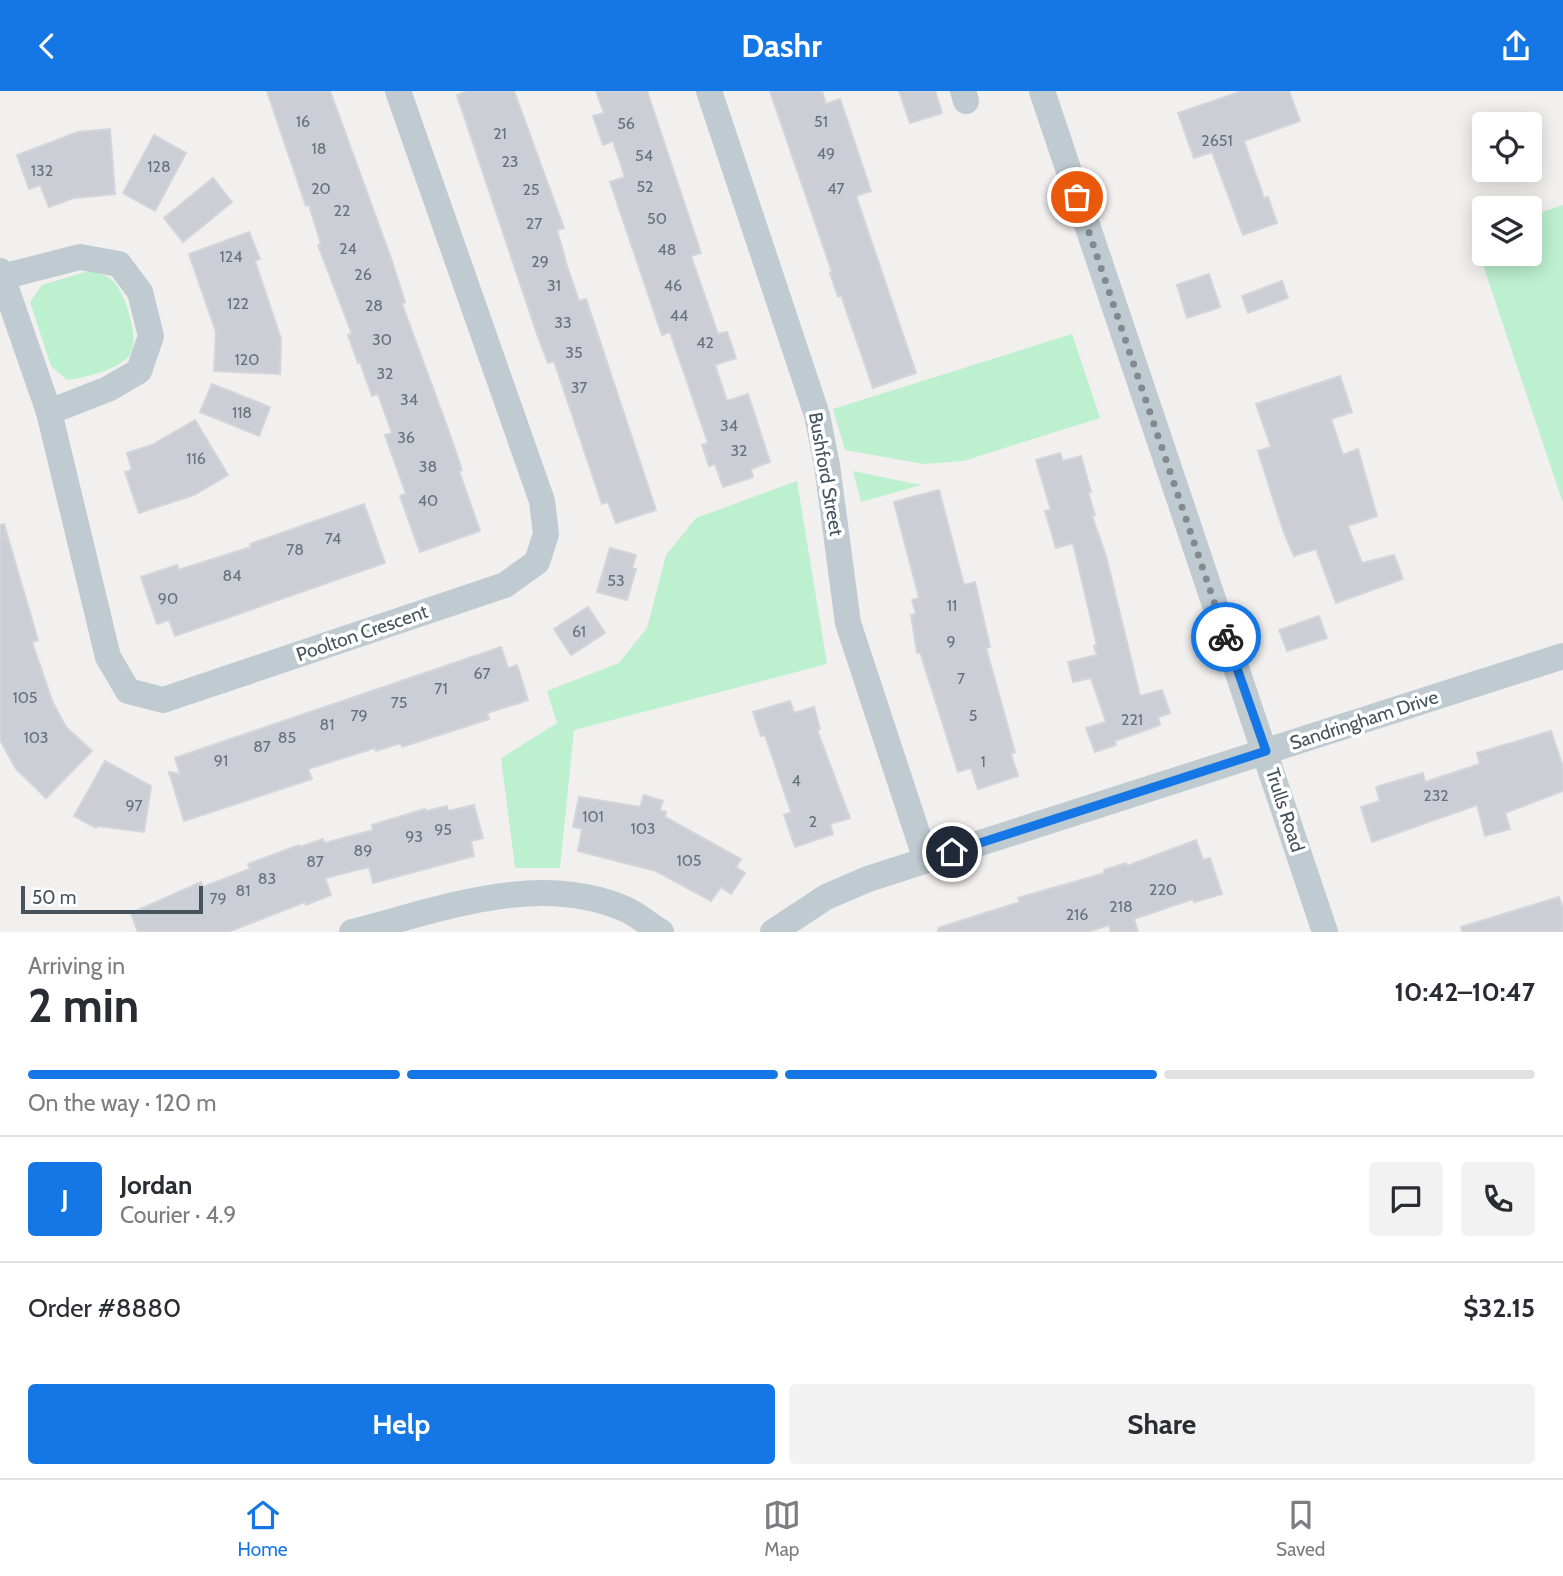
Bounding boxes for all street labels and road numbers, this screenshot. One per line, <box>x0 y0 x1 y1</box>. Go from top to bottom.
street label: Bushford Street <box>804 410 848 538</box>
street label: Poolton Crescent <box>293 600 431 666</box>
street label: Sandringham Drive <box>1287 685 1441 755</box>
street label: Trulls Road <box>1261 765 1309 855</box>

